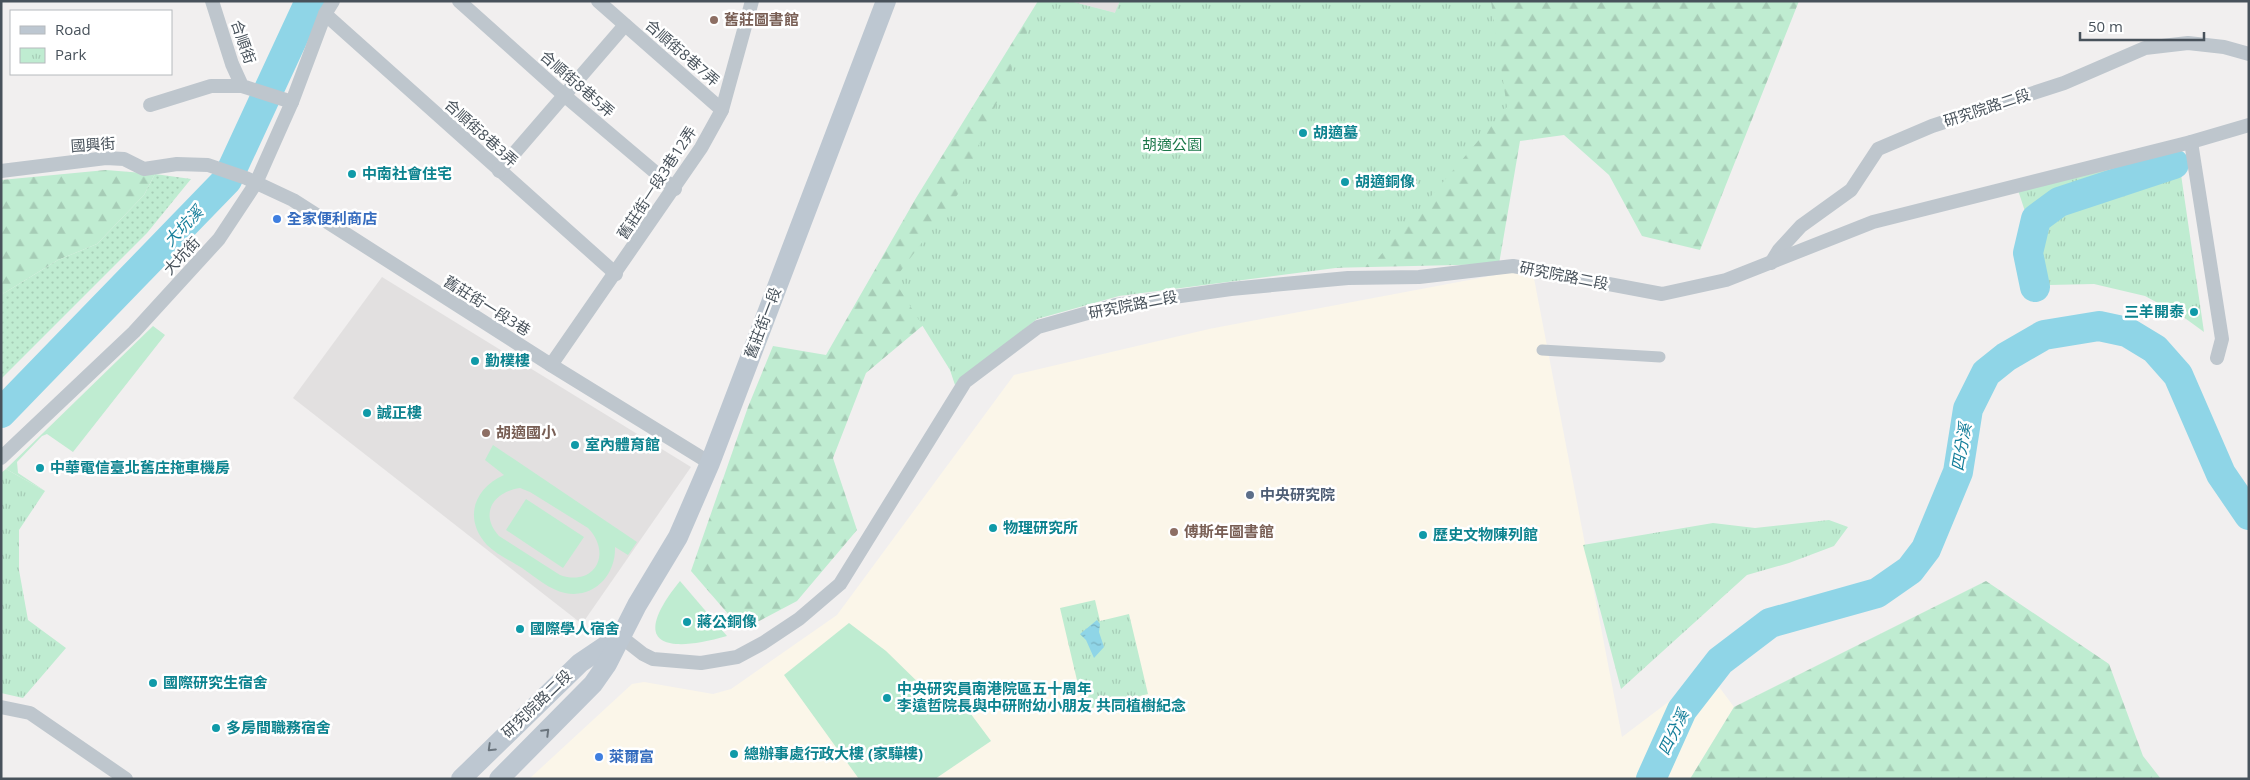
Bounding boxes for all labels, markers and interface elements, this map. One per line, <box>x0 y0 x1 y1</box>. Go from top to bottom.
place label: 舊莊圖書館 <box>724 9 799 29</box>
legend <box>10 10 172 75</box>
scale bar <box>2080 10 2204 42</box>
street label: 合順街8巷7弄 <box>641 14 724 90</box>
marker: 舊莊圖書館 <box>708 14 720 26</box>
text: 50 m <box>2088 16 2123 36</box>
street label: 合順街 <box>227 17 261 66</box>
text: Road <box>55 19 91 39</box>
text: Park <box>55 44 86 64</box>
street label: 合順街8巷5弄 <box>536 45 619 121</box>
street label: 研究院路二段 <box>1941 84 2033 130</box>
street label: 合順街8巷3弄 <box>441 94 523 171</box>
street label: 舊莊街一段3巷12弄 <box>612 122 700 243</box>
place label: 胡適墓 <box>1313 122 1358 142</box>
marker: 胡適墓 <box>1297 127 1309 139</box>
street label: 國興街 <box>70 132 116 156</box>
park label: 胡適公園 <box>1142 134 1202 154</box>
place label: 中南社會住宅 <box>362 163 452 183</box>
marker: 中南社會住宅 <box>346 168 358 180</box>
place label: 胡適銅像 <box>1355 171 1415 191</box>
marker: 胡適銅像 <box>1339 176 1351 188</box>
water label: 大坑溪 <box>158 200 209 251</box>
place label: 全家便利商店 <box>287 208 377 228</box>
marker: 全家便利商店 <box>271 213 283 225</box>
street label: 大坑街 <box>159 232 204 279</box>
street label: 研究院路二段 <box>1518 257 1610 293</box>
street label: 舊莊街一段3巷 <box>440 271 535 340</box>
street label: 舊莊街一段 <box>739 284 785 361</box>
street label: 研究院路二段 <box>1087 286 1179 322</box>
place label: 三羊開泰 <box>2124 301 2185 321</box>
marker: 三羊開泰 <box>2188 306 2200 318</box>
place label: 勤樸樓 <box>485 350 530 370</box>
marker: 勤樸樓 <box>469 355 481 367</box>
place label: 誠正樓 <box>377 402 422 422</box>
marker: 誠正樓 <box>361 407 373 419</box>
water label: 四分溪 <box>1946 419 1976 473</box>
place label: 胡適國小 <box>496 422 557 442</box>
marker: 胡適國小 <box>480 427 492 439</box>
place label: 室內體育館 <box>585 434 660 454</box>
marker: 室內體育館 <box>569 439 581 451</box>
place label: 中華電信臺北舊庄拖車機房 <box>50 457 230 477</box>
marker: 中華電信臺北舊庄拖車機房 <box>34 462 46 474</box>
place label: 中央研究院 <box>1260 484 1335 504</box>
marker: 中央研究院 <box>1244 489 1256 501</box>
place label: 物理研究所 <box>1003 517 1078 537</box>
place label: 傅斯年圖書館 <box>1184 521 1274 541</box>
marker: 物理研究所 <box>987 522 999 534</box>
place label: 歷史文物陳列館 <box>1433 524 1538 544</box>
marker: 傅斯年圖書館 <box>1168 526 1180 538</box>
marker: 歷史文物陳列館 <box>1417 529 1429 541</box>
place label: 蔣公銅像 <box>697 611 757 631</box>
marker: 蔣公銅像 <box>681 616 693 628</box>
place label: 國際學人宿舍 <box>530 618 620 638</box>
marker: 國際學人宿舍 <box>514 623 526 635</box>
street label: 研究院路二段 <box>497 665 576 742</box>
place label: 國際研究生宿舍 <box>163 672 268 692</box>
marker: 國際研究生宿舍 <box>147 677 159 689</box>
place label: 中央研究員南港院區五十周年 李遠哲院長與中研附幼小朋友 共同植樹紀念 <box>897 678 1186 715</box>
marker: 中央研究員南港院區五十周年 李遠哲院長與中研附幼小朋友 共同植樹紀念 <box>881 692 893 704</box>
water label: 四分溪 <box>1653 704 1694 758</box>
place label: 多房間職務宿舍 <box>226 717 331 737</box>
marker: 多房間職務宿舍 <box>210 722 222 734</box>
one-way arrow <box>540 729 549 738</box>
one-way arrow <box>488 743 497 752</box>
place label: 總辦事處行政大樓 (家驊樓) <box>744 743 923 763</box>
place label: 萊爾富 <box>609 746 654 766</box>
marker: 總辦事處行政大樓 (家驊樓) <box>728 748 740 760</box>
marker: 萊爾富 <box>593 751 605 763</box>

